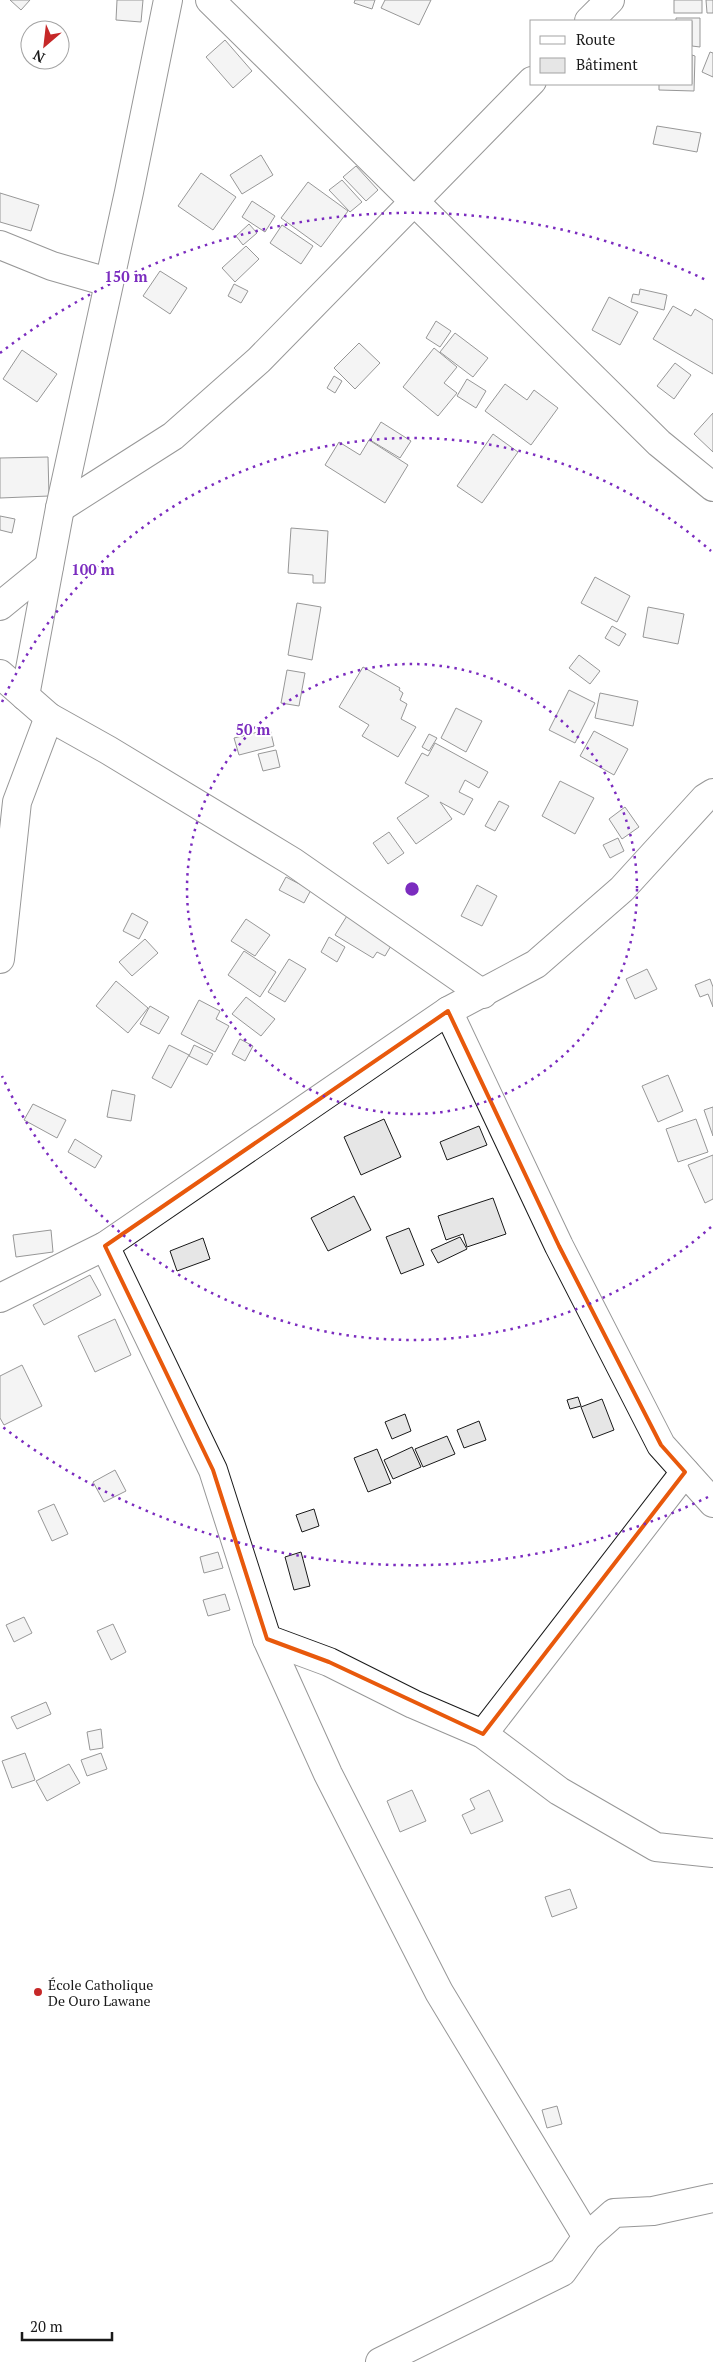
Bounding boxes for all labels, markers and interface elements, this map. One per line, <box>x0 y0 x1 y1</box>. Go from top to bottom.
north arrow <box>20 20 70 70</box>
legend <box>530 20 693 85</box>
text: Route <box>576 29 615 49</box>
text: N <box>29 46 48 68</box>
text: Bâtiment <box>576 54 638 74</box>
text: 150 m <box>104 266 148 286</box>
text: 100 m <box>71 559 115 579</box>
text: 50 m <box>236 719 271 739</box>
centre of rings <box>403 880 421 898</box>
place label: École Catholique De Ouro Lawane <box>48 1975 153 2010</box>
marker: École Catholique De Ouro Lawane <box>32 1986 44 1998</box>
scale bar <box>22 2310 112 2342</box>
text: 20 m <box>30 2316 63 2336</box>

